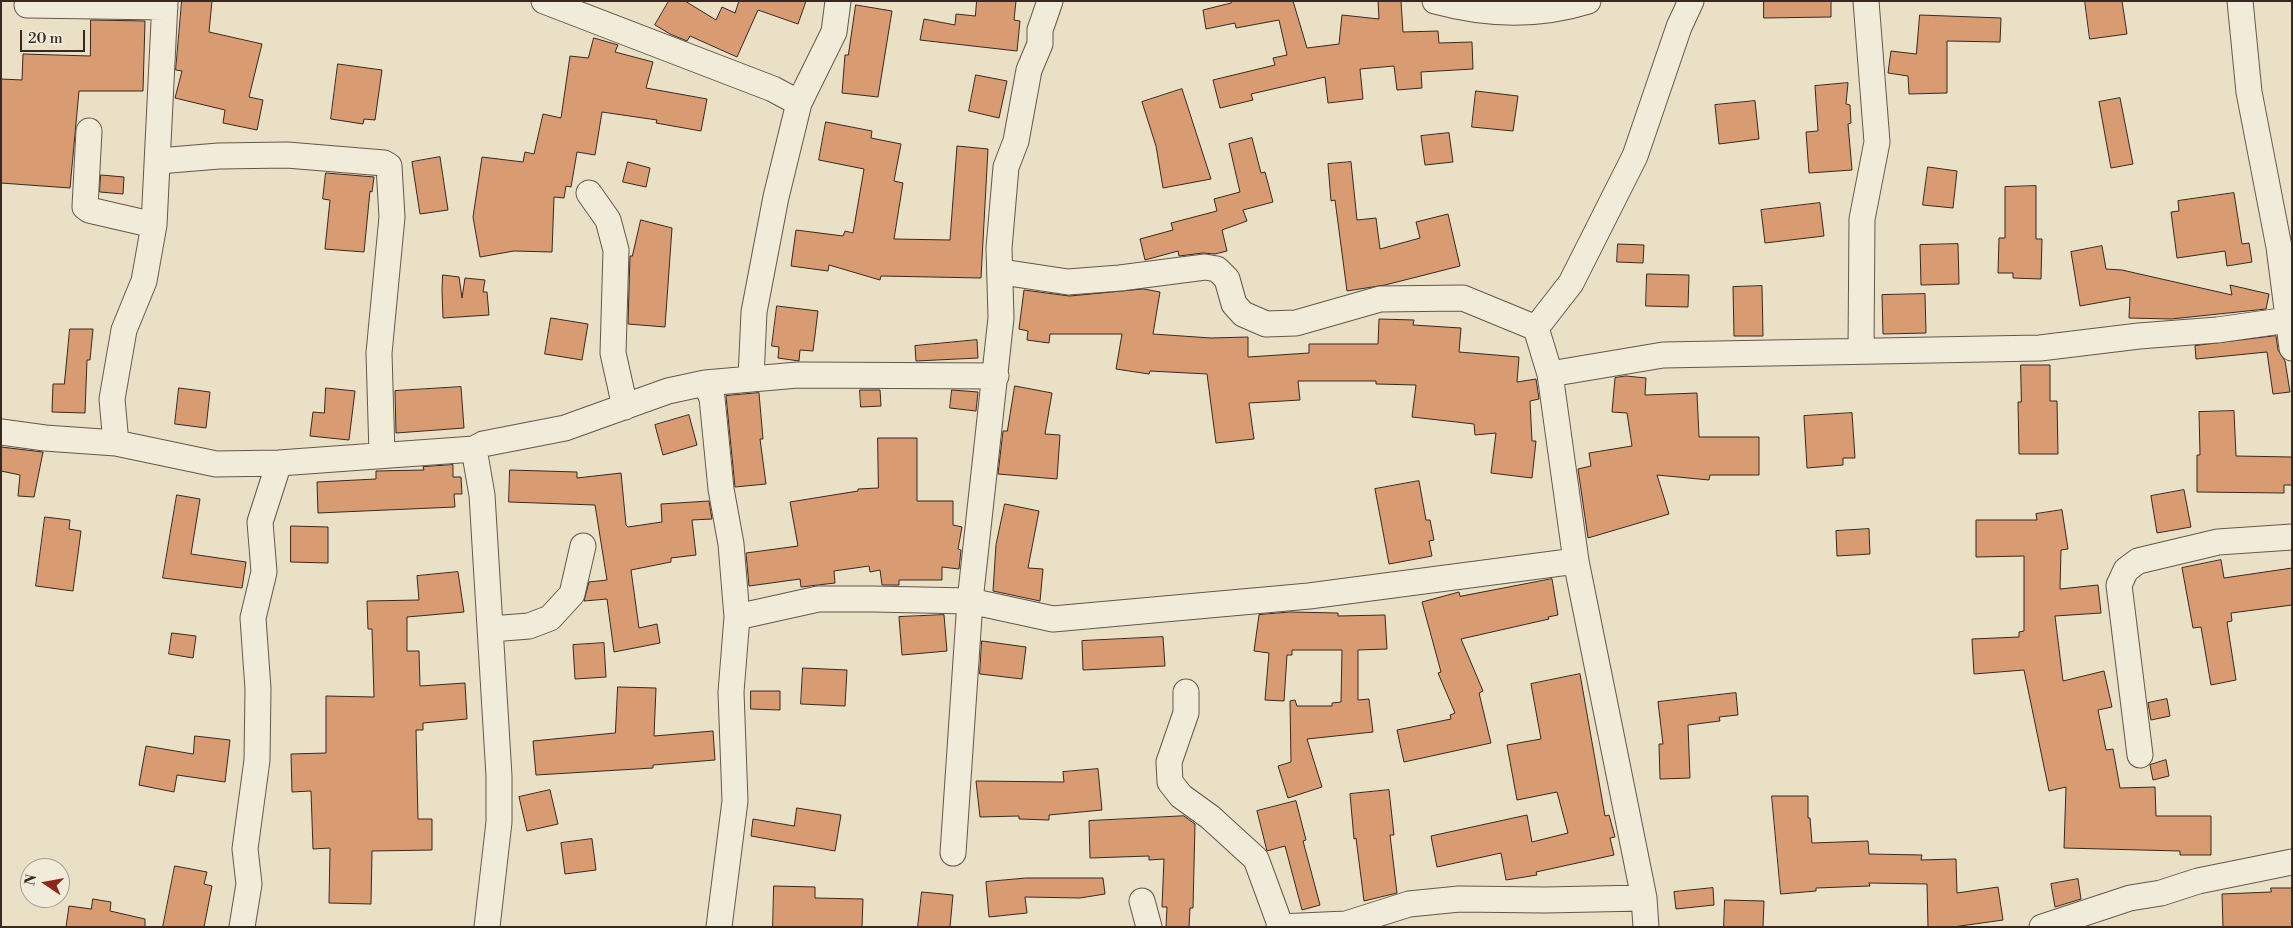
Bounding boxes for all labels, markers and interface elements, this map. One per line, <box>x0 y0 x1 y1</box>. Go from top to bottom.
scale bar <box>22 20 88 52</box>
text: 20 m <box>28 29 63 48</box>
north arrow <box>20 858 70 908</box>
text: N <box>21 873 41 887</box>

